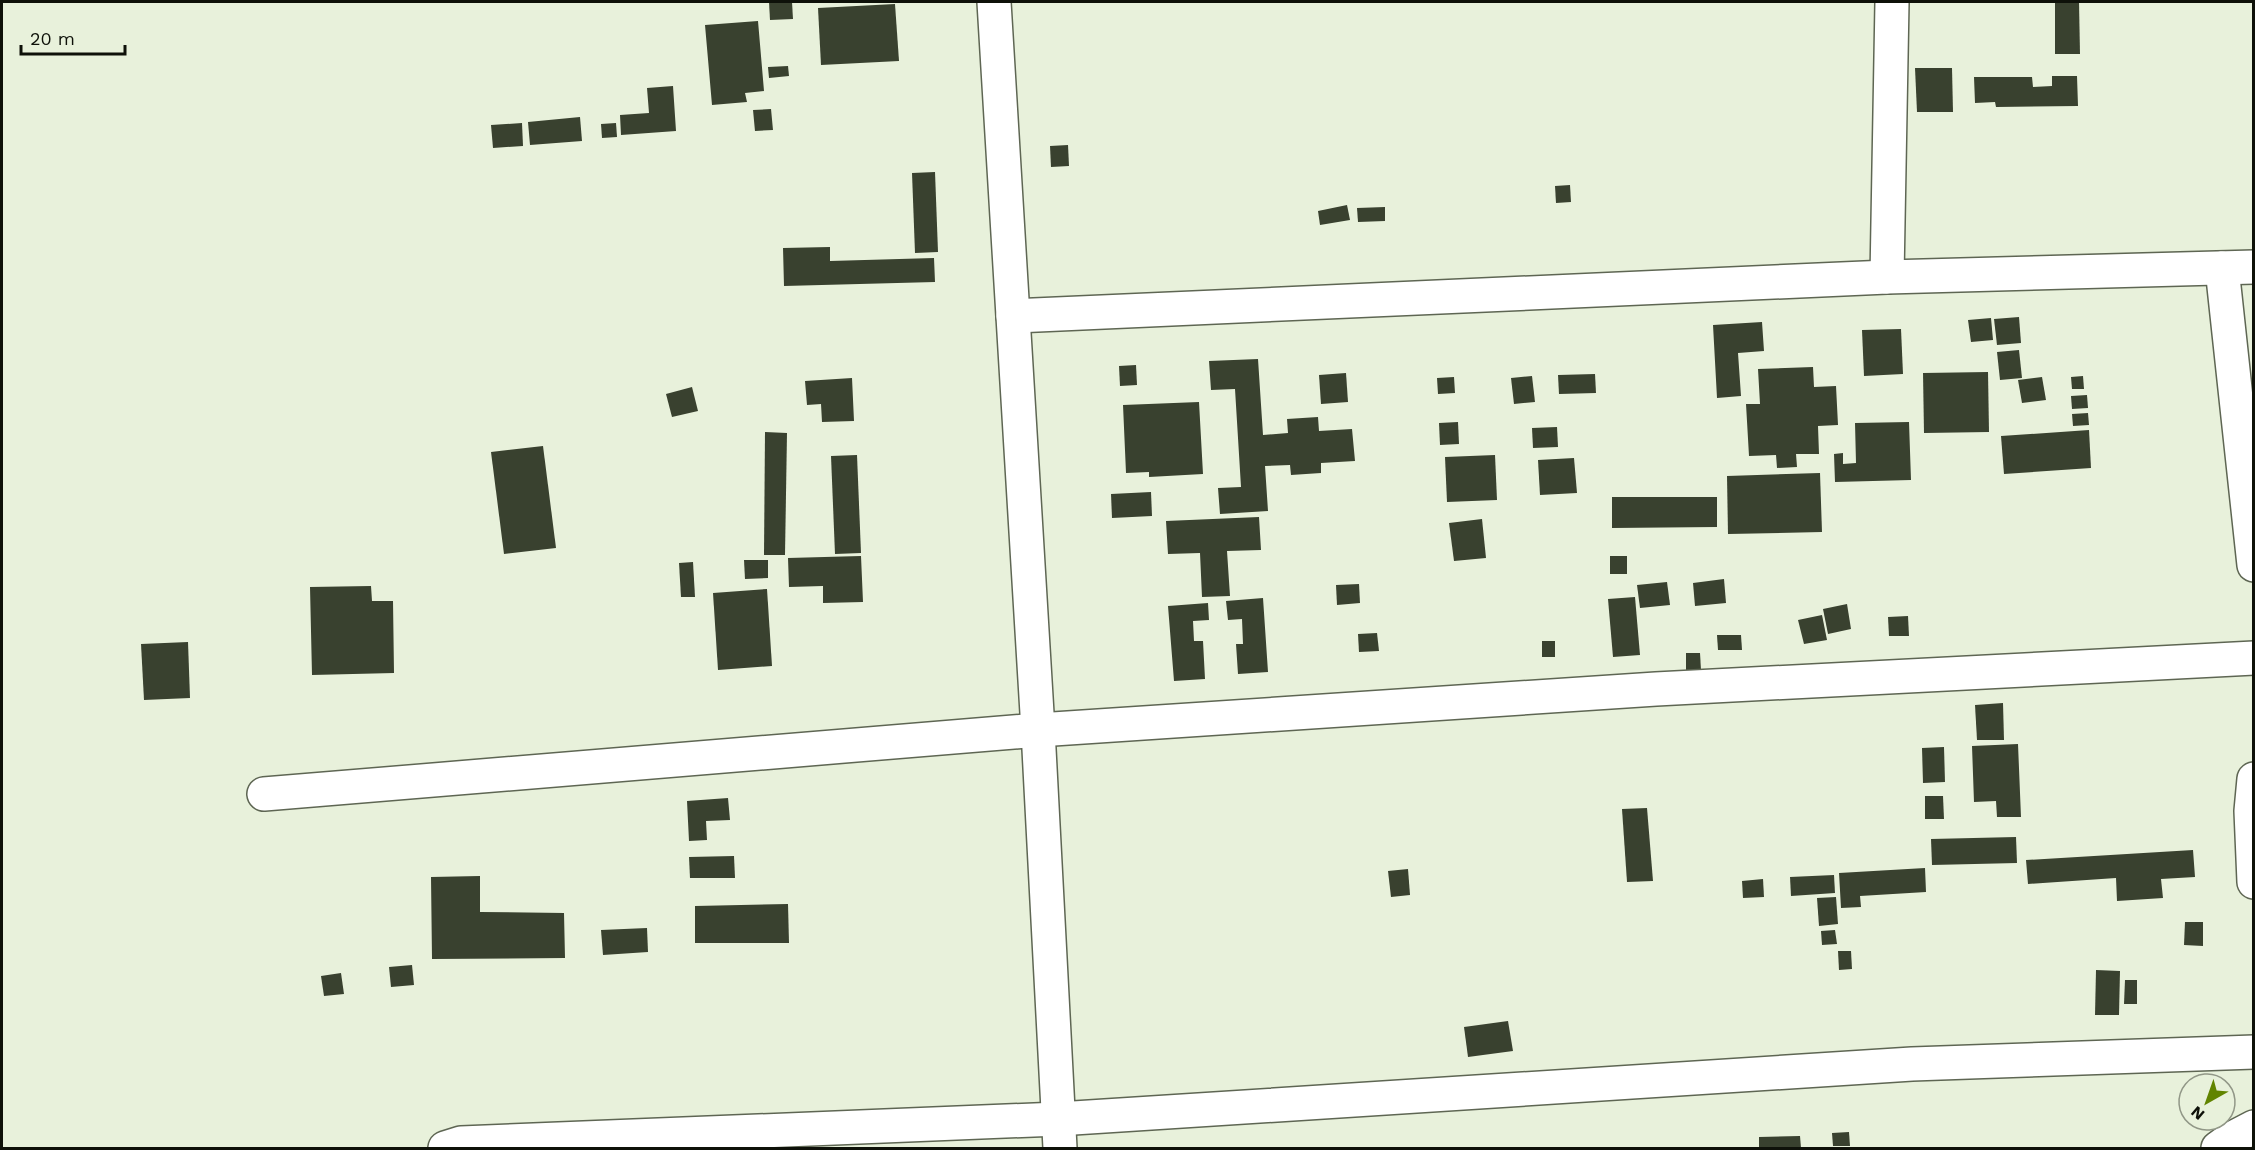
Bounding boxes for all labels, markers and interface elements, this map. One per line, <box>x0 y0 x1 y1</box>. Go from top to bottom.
scale bar <box>21 18 124 56</box>
text: 20 m <box>30 28 75 49</box>
north arrow <box>2177 1072 2237 1132</box>
text: N <box>2187 1102 2208 1124</box>

